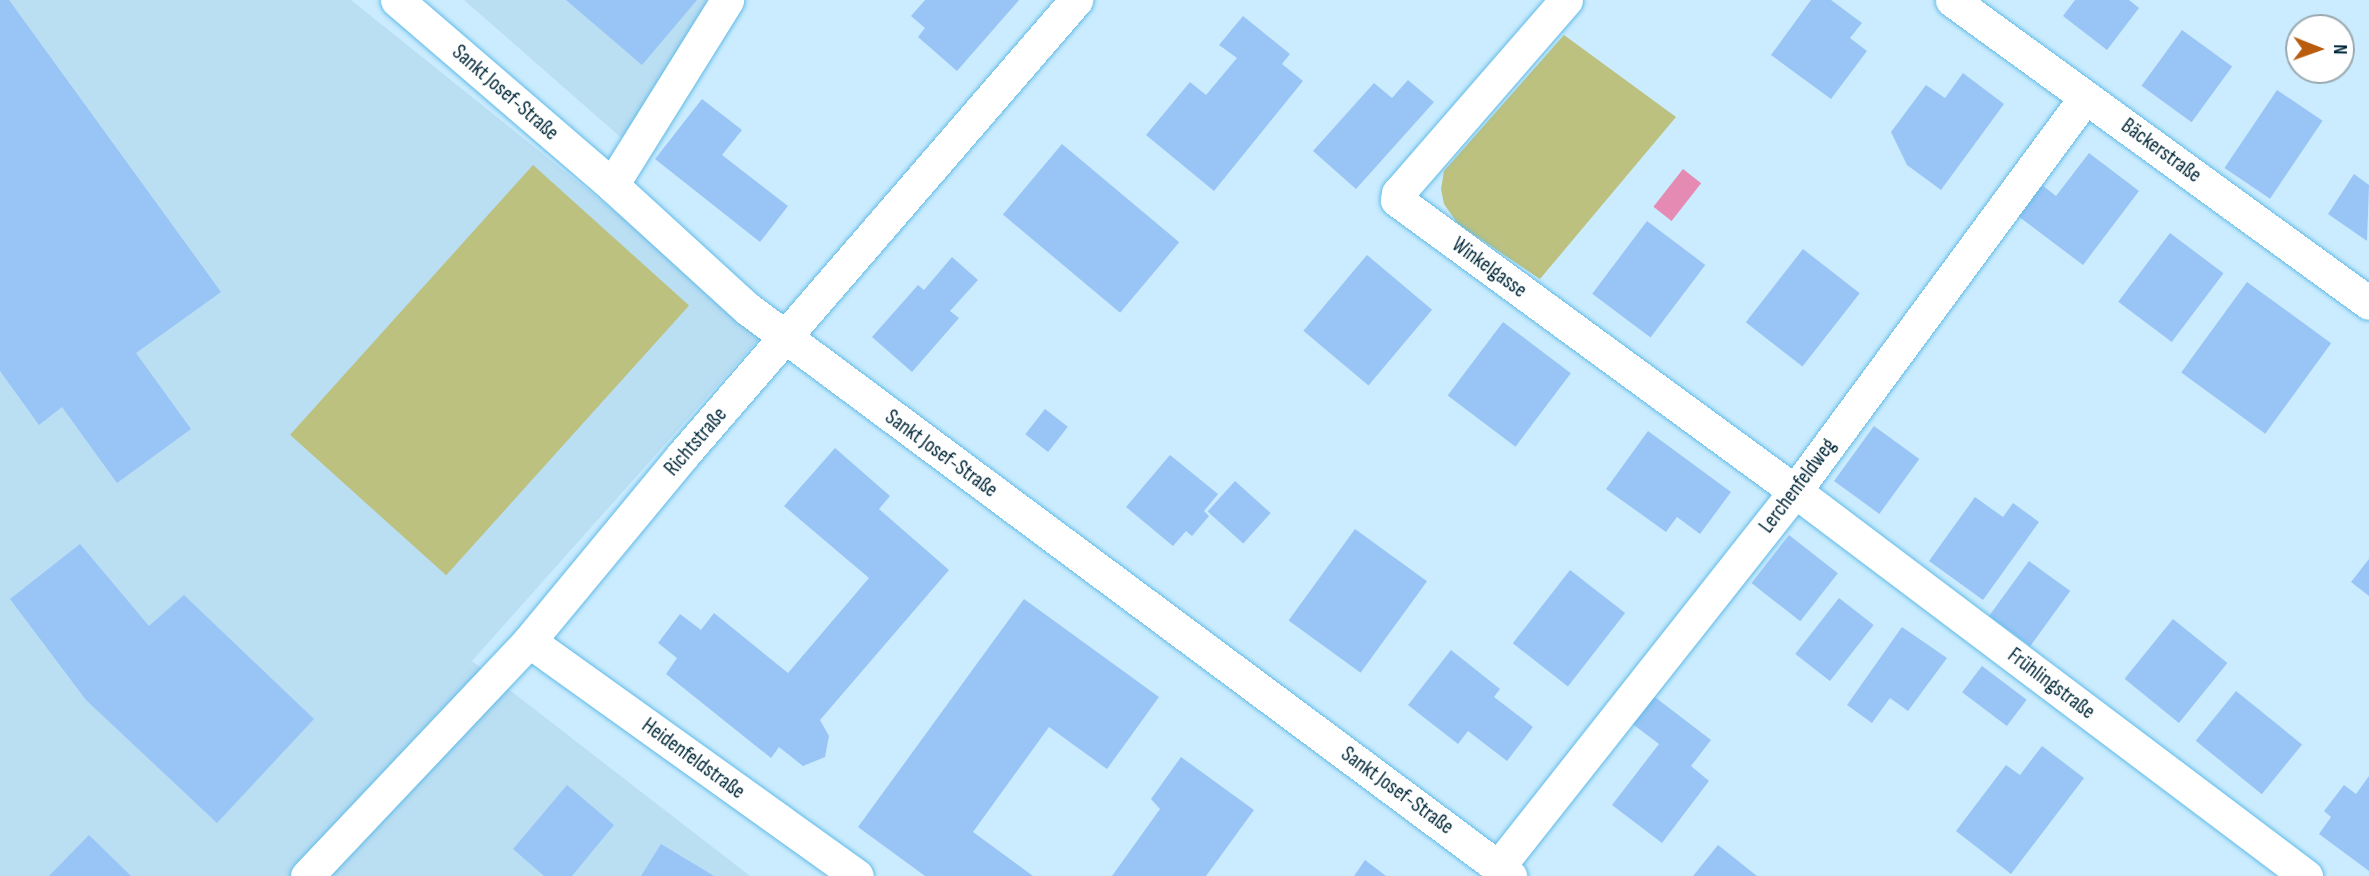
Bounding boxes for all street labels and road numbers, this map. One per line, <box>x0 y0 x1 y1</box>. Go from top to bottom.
street label: Sankt Josef-Straße <box>447 40 563 146</box>
street label: Bäckerstraße <box>2116 114 2206 188</box>
street label: Winkelgasse <box>1447 233 1531 303</box>
street label: Richtstraße <box>659 403 733 481</box>
street label: Sankt Josef-Straße <box>880 405 1002 503</box>
street label: Lerchenfeldweg <box>1754 434 1842 538</box>
street label: Frühlingstraße <box>2003 643 2099 725</box>
street label: Heidenfeldstraße <box>637 713 749 805</box>
street label: Sankt Josef-Straße <box>1336 742 1458 840</box>

